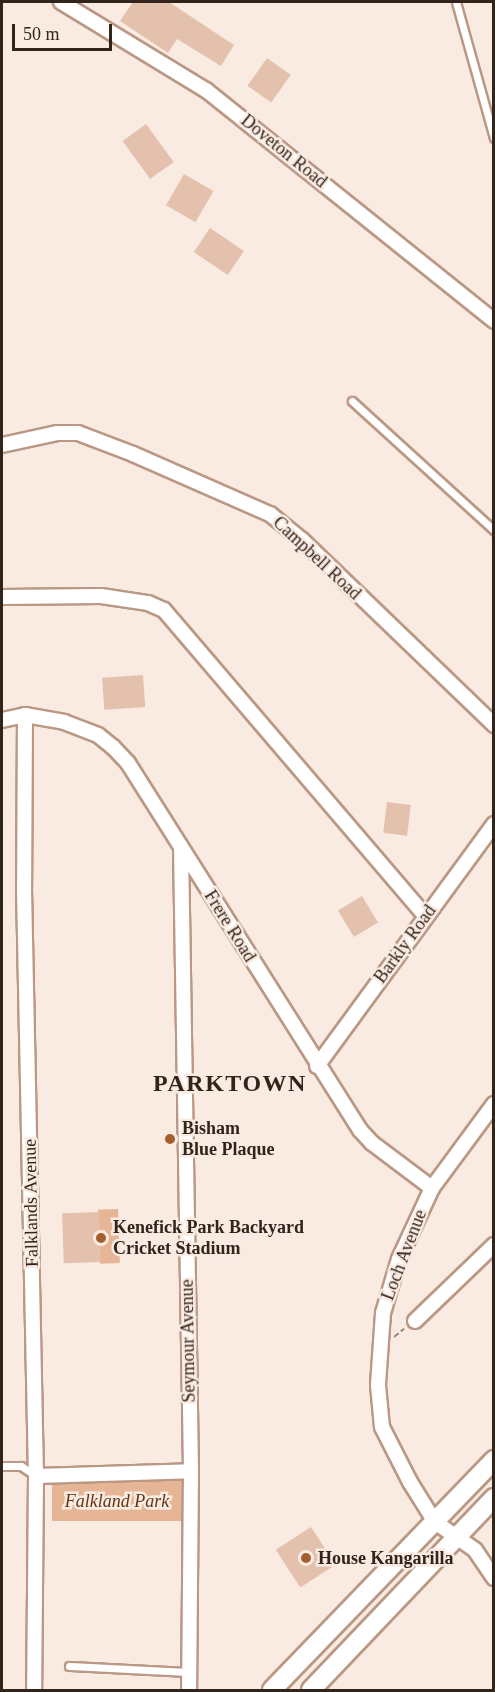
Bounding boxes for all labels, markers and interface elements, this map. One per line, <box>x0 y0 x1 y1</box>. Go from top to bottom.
scale bar <box>15 12 116 50</box>
text: 50 m <box>23 24 60 44</box>
street label: Doveton Road <box>237 110 331 192</box>
street label: Campbell Road <box>269 512 365 604</box>
street label: Frere Road <box>200 886 260 966</box>
street label: Barkly Road <box>369 901 441 987</box>
district label: PARKTOWN <box>153 1070 307 1098</box>
place label: Bisham Blue Plaque <box>182 1118 275 1160</box>
marker: Bisham Blue Plaque <box>163 1132 177 1146</box>
street label: Falklands Avenue <box>19 1138 43 1268</box>
street label: Loch Avenue <box>377 1206 431 1304</box>
place label: Kenefick Park Backyard Cricket Stadium <box>113 1217 304 1260</box>
marker: Kenefick Park Backyard Cricket Stadium <box>94 1231 108 1245</box>
street label: Seymour Avenue <box>176 1279 200 1403</box>
park label: Falkland Park <box>65 1490 169 1512</box>
place label: House Kangarilla <box>318 1547 454 1569</box>
marker: House Kangarilla <box>299 1551 313 1565</box>

